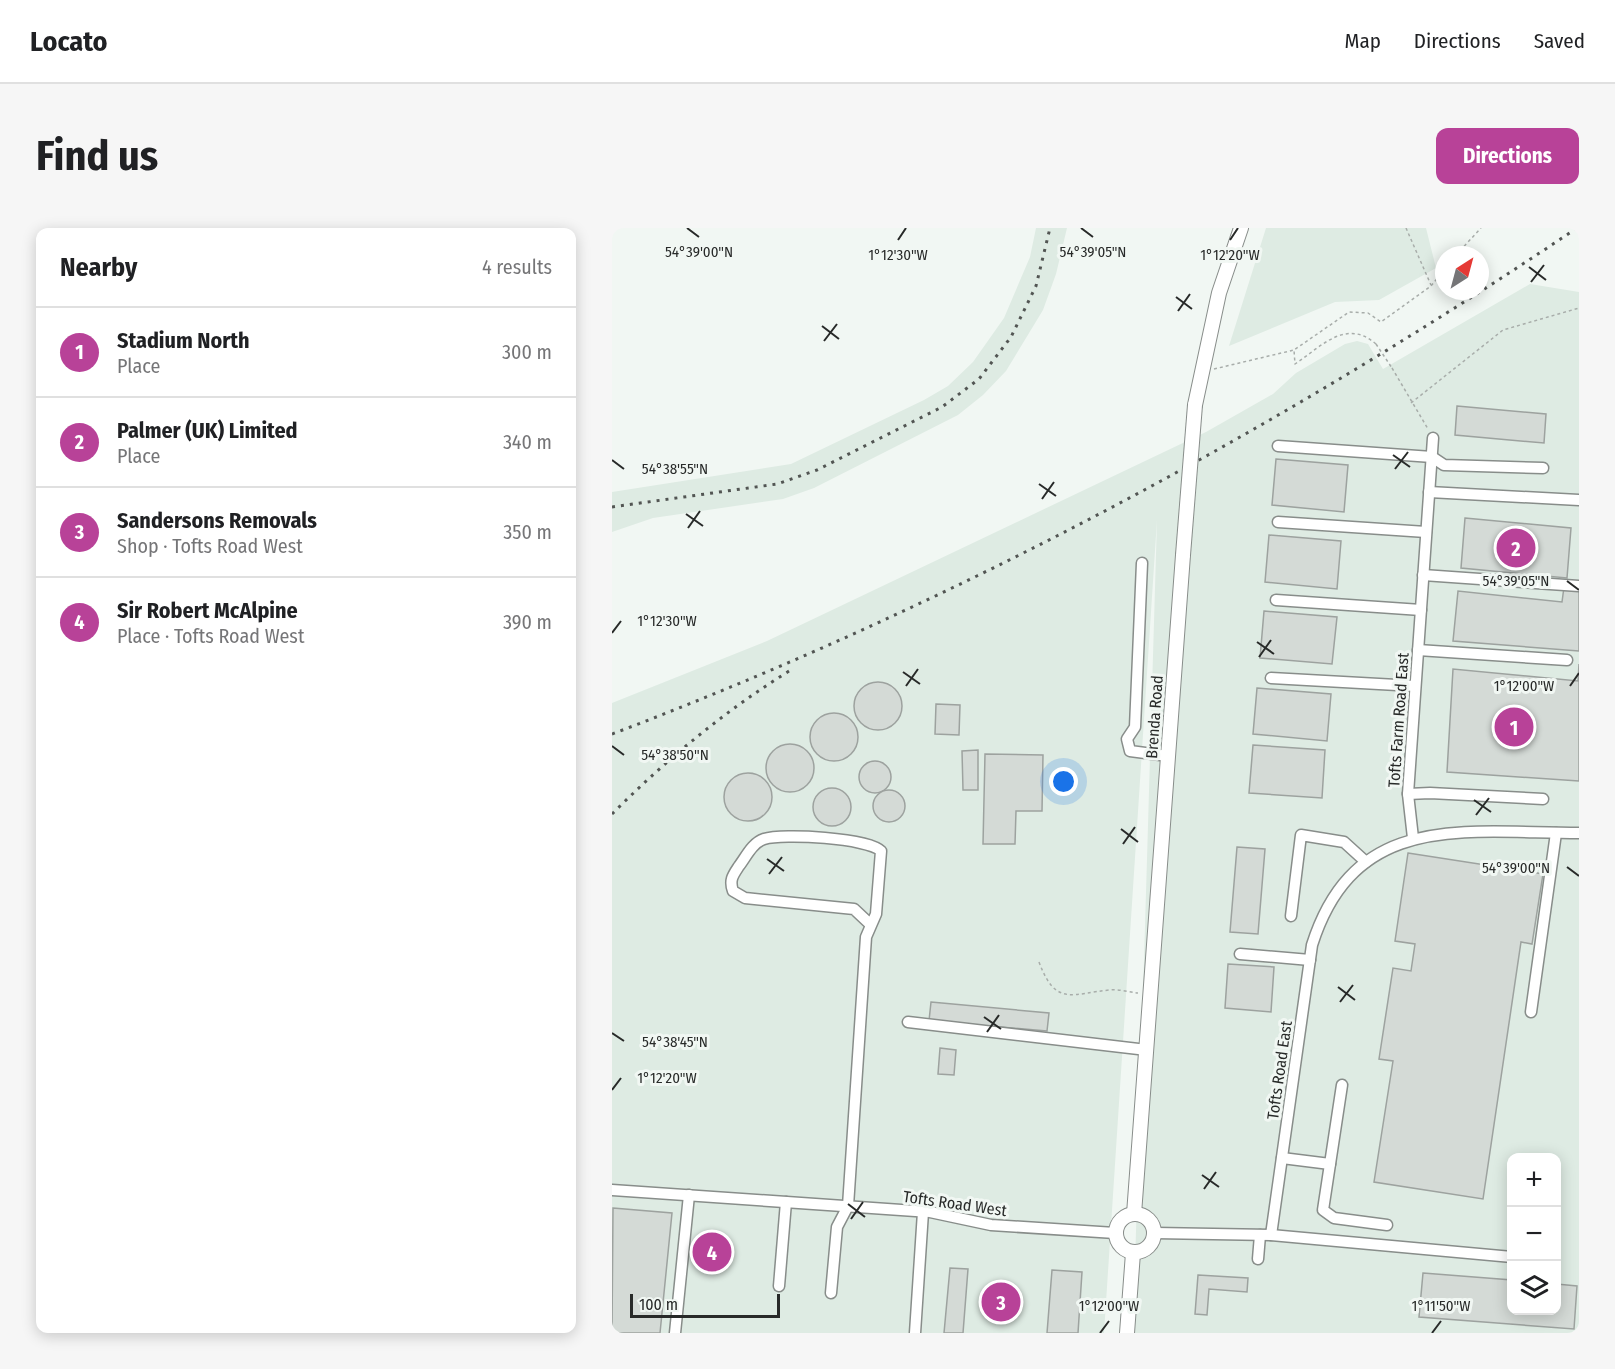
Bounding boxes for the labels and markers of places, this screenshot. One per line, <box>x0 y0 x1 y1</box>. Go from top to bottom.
pin: 2 <box>1496 526 1536 570</box>
pin: 1 <box>1494 704 1534 750</box>
pin: 4 <box>692 1230 732 1274</box>
pin: 3 <box>982 1280 1020 1324</box>

